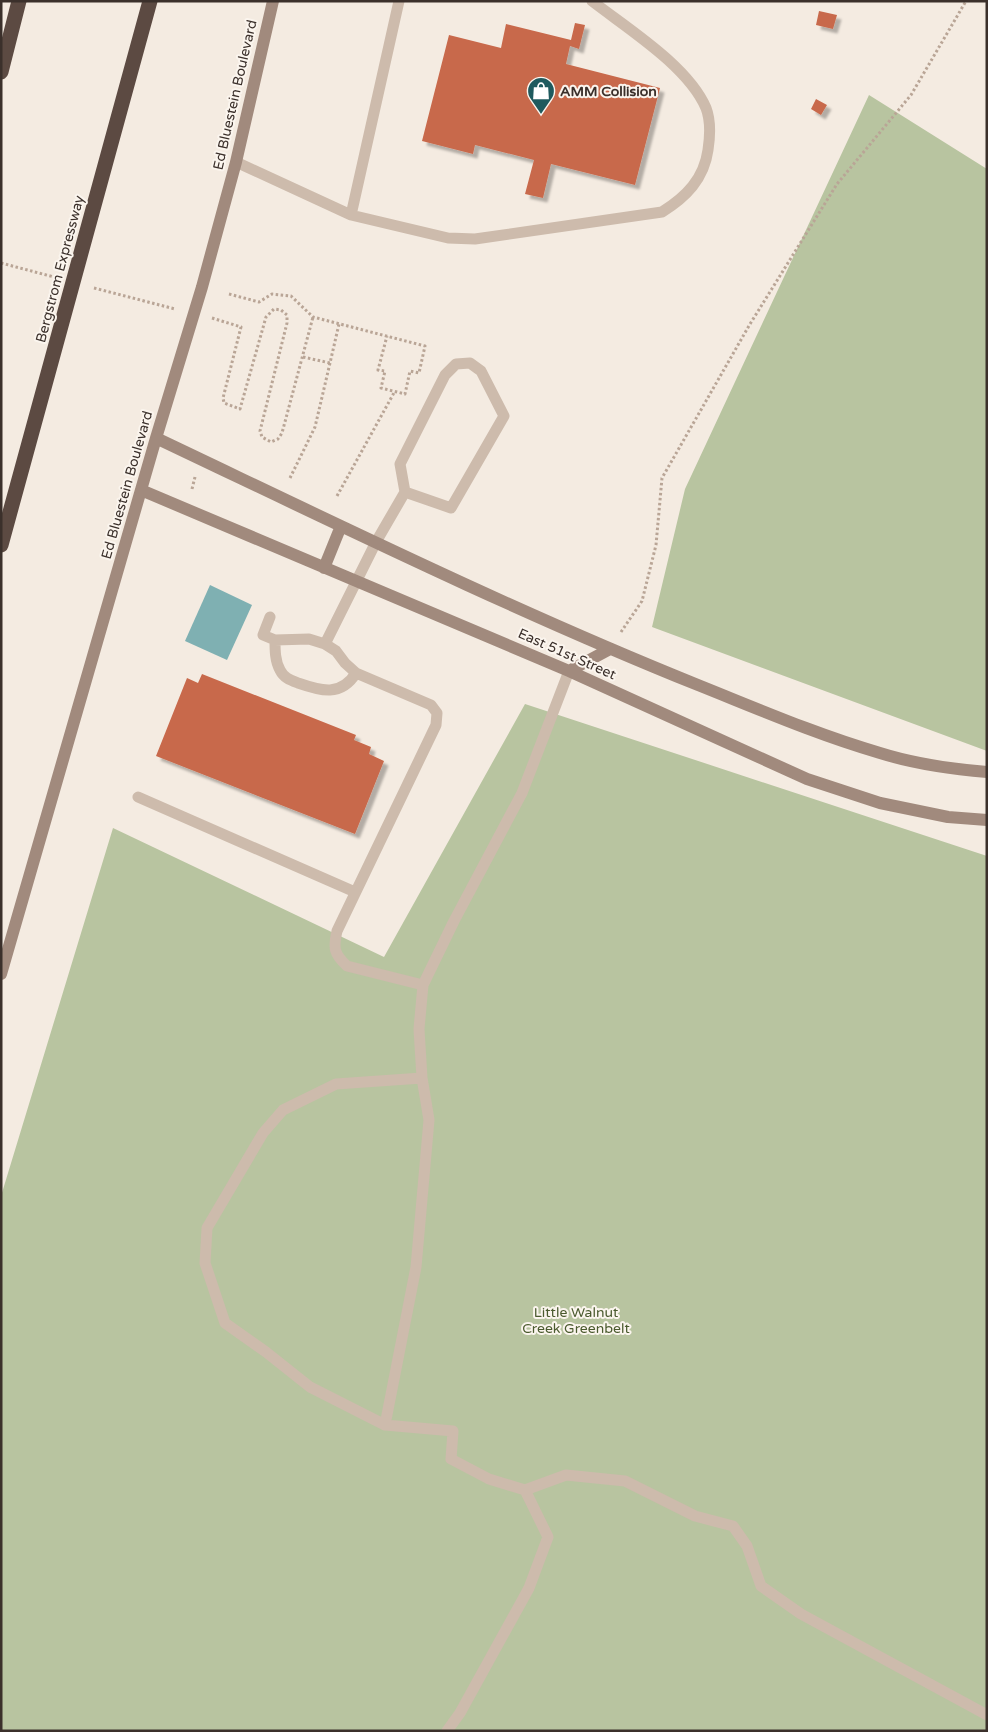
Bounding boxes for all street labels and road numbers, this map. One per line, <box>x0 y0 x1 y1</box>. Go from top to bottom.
street label: Ed Bluestein Boulevard <box>209 18 261 172</box>
street label: Bergstrom Expressway <box>32 193 88 345</box>
street label: Ed Bluestein Boulevard <box>98 409 156 561</box>
street label: East 51st Street <box>515 625 619 684</box>

